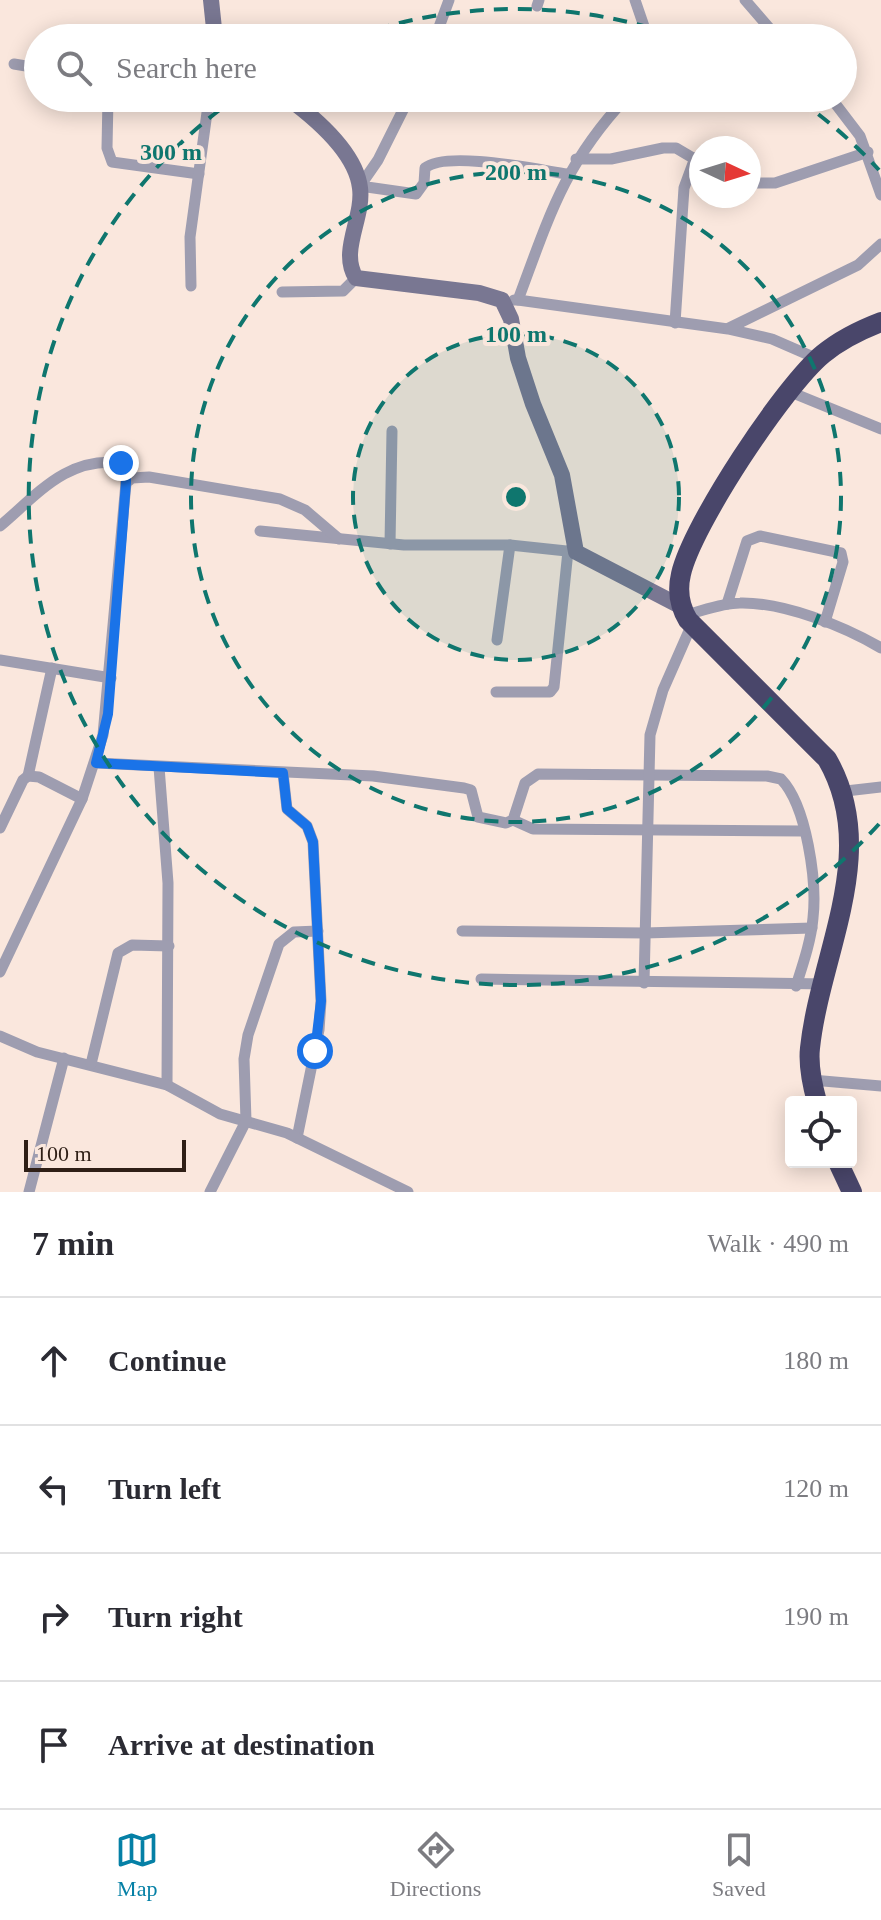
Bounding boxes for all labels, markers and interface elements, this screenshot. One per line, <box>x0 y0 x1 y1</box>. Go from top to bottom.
search box <box>24 24 857 112</box>
icon: search <box>52 46 96 90</box>
text: Search here <box>116 51 257 84</box>
north arrow <box>689 136 761 208</box>
text: 300 m <box>140 139 202 165</box>
text: 200 m <box>485 159 547 185</box>
text: 100 m <box>485 321 547 347</box>
route end <box>103 445 139 481</box>
centre of rings <box>502 483 530 511</box>
route start <box>297 1033 333 1069</box>
map controls <box>785 1096 857 1168</box>
button: locate <box>785 1096 857 1168</box>
scale bar <box>24 1136 186 1172</box>
text: 100 m <box>36 1141 92 1166</box>
text: 7 min <box>32 1225 114 1262</box>
text: Walk · 490 m <box>707 1229 849 1258</box>
icon: ahead <box>32 1339 76 1383</box>
text: Continue <box>108 1344 226 1377</box>
text: 180 m <box>783 1346 849 1375</box>
icon: left <box>32 1467 76 1511</box>
text: Turn left <box>108 1472 221 1505</box>
text: 120 m <box>783 1474 849 1503</box>
icon: right <box>32 1595 76 1639</box>
text: Turn right <box>108 1600 243 1633</box>
text: 190 m <box>783 1602 849 1631</box>
icon: arrive <box>32 1723 76 1767</box>
text: Arrive at destination <box>108 1728 375 1761</box>
tab: Map <box>115 1828 159 1902</box>
tab: Directions <box>390 1828 481 1902</box>
tab: Saved <box>712 1828 766 1902</box>

